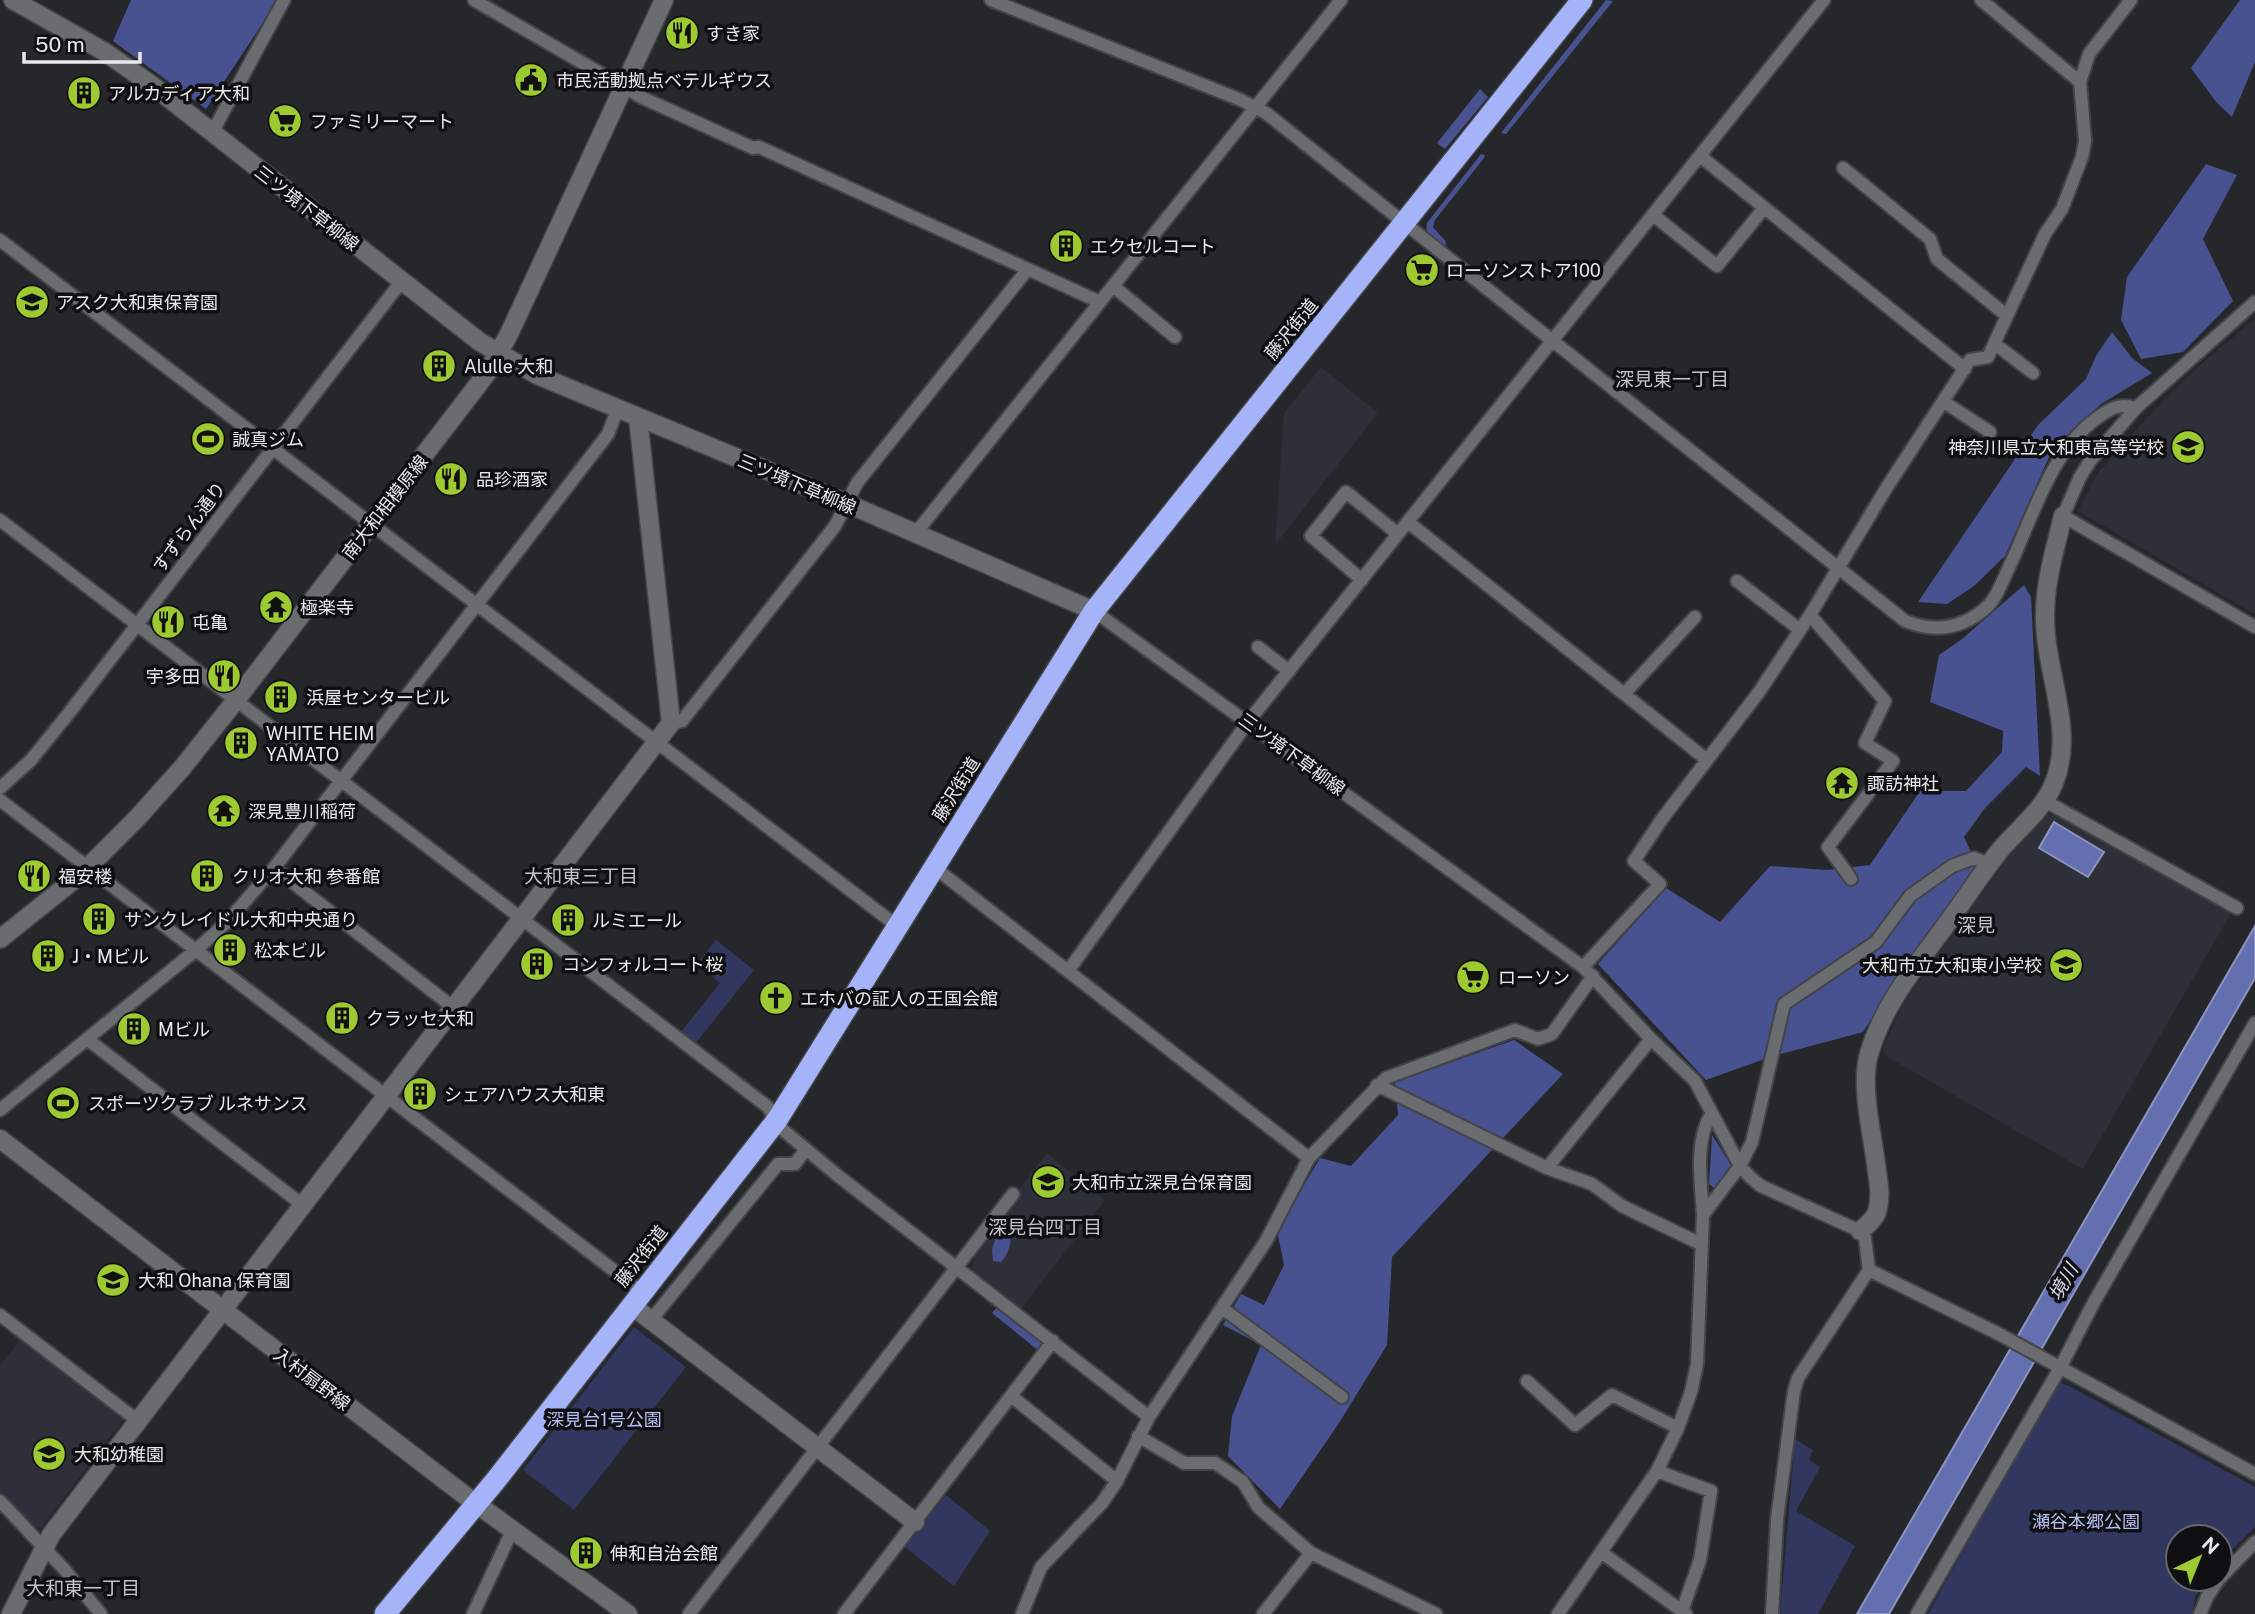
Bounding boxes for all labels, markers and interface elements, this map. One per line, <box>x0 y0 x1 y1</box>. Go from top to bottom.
restaurant icon: すき家 <box>663 14 701 52</box>
scale bar <box>24 21 140 65</box>
place label: すき家 <box>706 23 760 44</box>
text: 50 m <box>35 32 85 57</box>
public building icon: 市民活動拠点ベテルギウス <box>512 61 550 99</box>
place label: 市民活動拠点ベテルギウス <box>556 70 772 91</box>
building icon: アルカディア大和 <box>65 74 103 112</box>
place label: アルカディア大和 <box>108 83 250 104</box>
supermarket icon: ファミリーマート <box>266 102 304 140</box>
place label: ファミリーマート <box>310 111 454 132</box>
street label: 三ツ境下草柳線 <box>251 161 363 255</box>
building icon: エクセルコート <box>1047 227 1085 265</box>
place label: エクセルコート <box>1090 236 1216 257</box>
supermarket icon: ローソンストア100 <box>1403 251 1441 289</box>
place label: ローソンストア100 <box>1446 260 1601 281</box>
school or university icon: アスク大和東保育園 <box>13 283 51 321</box>
place label: アスク大和東保育園 <box>56 292 218 313</box>
street label: 藤沢街道 <box>1260 294 1322 364</box>
building icon: Alulle 大和 <box>420 347 458 385</box>
place label: Alulle 大和 <box>464 356 553 377</box>
district label: 深見東一丁目 <box>1615 368 1729 390</box>
sports icon: 誠真ジム <box>189 420 227 458</box>
school or university icon: 神奈川県立大和東高等学校 <box>2169 428 2207 466</box>
place label: 誠真ジム <box>232 429 304 450</box>
place label: 神奈川県立大和東高等学校 <box>1948 437 2164 458</box>
street label: 三ツ境下草柳線 <box>735 450 859 518</box>
street label: 南大和相模原線 <box>338 451 432 563</box>
restaurant icon: 品珍酒家 <box>432 460 470 498</box>
place label: 品珍酒家 <box>476 469 548 490</box>
street label: すずらん通り <box>148 478 230 576</box>
temple icon: 極楽寺 <box>257 588 295 626</box>
place label: 極楽寺 <box>300 597 354 618</box>
restaurant icon: 屯亀 <box>149 603 187 641</box>
place label: 屯亀 <box>192 612 228 633</box>
restaurant icon: 宇多田 <box>205 657 243 695</box>
place label: 宇多田 <box>146 666 200 687</box>
building icon: 浜屋センタービル <box>262 678 300 716</box>
place label: 浜屋センタービル <box>306 687 450 708</box>
street label: 三ツ境下草柳線 <box>1235 708 1349 800</box>
place label: WHITE HEIM YAMATO <box>266 723 374 765</box>
building icon: WHITE HEIM YAMATO <box>222 724 260 762</box>
street label: 藤沢街道 <box>928 753 984 825</box>
temple icon: 諏訪神社 <box>1823 764 1861 802</box>
place label: 諏訪神社 <box>1867 773 1939 794</box>
temple icon: 深見豊川稲荷 <box>205 792 243 830</box>
place label: 深見豊川稲荷 <box>248 801 356 822</box>
restaurant icon: 福安楼 <box>15 857 53 895</box>
building icon: クリオ大和 参番館 <box>188 857 226 895</box>
district label: 大和東三丁目 <box>524 865 638 887</box>
place label: 福安楼 <box>58 866 112 887</box>
place label: クリオ大和 参番館 <box>232 866 380 887</box>
building icon: サンクレイドル大和中央通り <box>80 900 118 938</box>
building icon: ルミエール <box>549 901 587 939</box>
place label: サンクレイドル大和中央通り <box>124 909 358 930</box>
place label: ルミエール <box>592 910 682 931</box>
district label: 深見 <box>1957 914 1995 936</box>
building icon: 松本ビル <box>211 931 249 969</box>
building icon: J・Mビル <box>29 937 67 975</box>
place label: 松本ビル <box>254 940 326 961</box>
building icon: コンフォルコート桜 <box>518 945 556 983</box>
place label: J・Mビル <box>72 946 149 967</box>
school or university icon: 大和市立大和東小学校 <box>2047 946 2085 984</box>
place label: コンフォルコート桜 <box>562 954 723 975</box>
place label: 大和市立大和東小学校 <box>1862 955 2042 976</box>
supermarket icon: ローソン <box>1454 958 1492 996</box>
place label: ローソン <box>1498 967 1570 988</box>
church icon: エホバの証人の王国会館 <box>757 979 795 1017</box>
place label: エホバの証人の王国会館 <box>800 988 998 1009</box>
building icon: クラッセ大和 <box>323 999 361 1037</box>
place label: クラッセ大和 <box>366 1008 474 1029</box>
building icon: Mビル <box>115 1010 153 1048</box>
place label: Mビル <box>158 1019 210 1040</box>
building icon: シェアハウス大和東 <box>401 1075 439 1113</box>
sports icon: スポーツクラブ ルネサンス <box>44 1084 82 1122</box>
place label: シェアハウス大和東 <box>444 1084 605 1105</box>
place label: スポーツクラブ ルネサンス <box>88 1093 308 1114</box>
school or university icon: 大和市立深見台保育園 <box>1029 1163 1067 1201</box>
place label: 大和市立深見台保育園 <box>1072 1172 1252 1193</box>
district label: 深見台四丁目 <box>988 1216 1102 1238</box>
street label: 藤沢街道 <box>611 1221 671 1291</box>
water label: 境川 <box>2044 1258 2083 1304</box>
school or university icon: 大和 Ohana 保育園 <box>94 1261 132 1299</box>
place label: 大和 Ohana 保育園 <box>138 1270 290 1291</box>
street label: 入村扇野線 <box>270 1344 354 1414</box>
park label: 深見台1号公園 <box>546 1409 662 1430</box>
school or university icon: 大和幼稚園 <box>30 1435 68 1473</box>
place label: 大和幼稚園 <box>74 1444 164 1465</box>
park label: 瀬谷本郷公園 <box>2032 1511 2140 1532</box>
north arrow <box>2164 1523 2234 1593</box>
text: N <box>2198 1532 2224 1559</box>
building icon: 伸和自治会館 <box>567 1534 605 1572</box>
place label: 伸和自治会館 <box>610 1543 718 1564</box>
district label: 大和東一丁目 <box>26 1577 140 1599</box>

